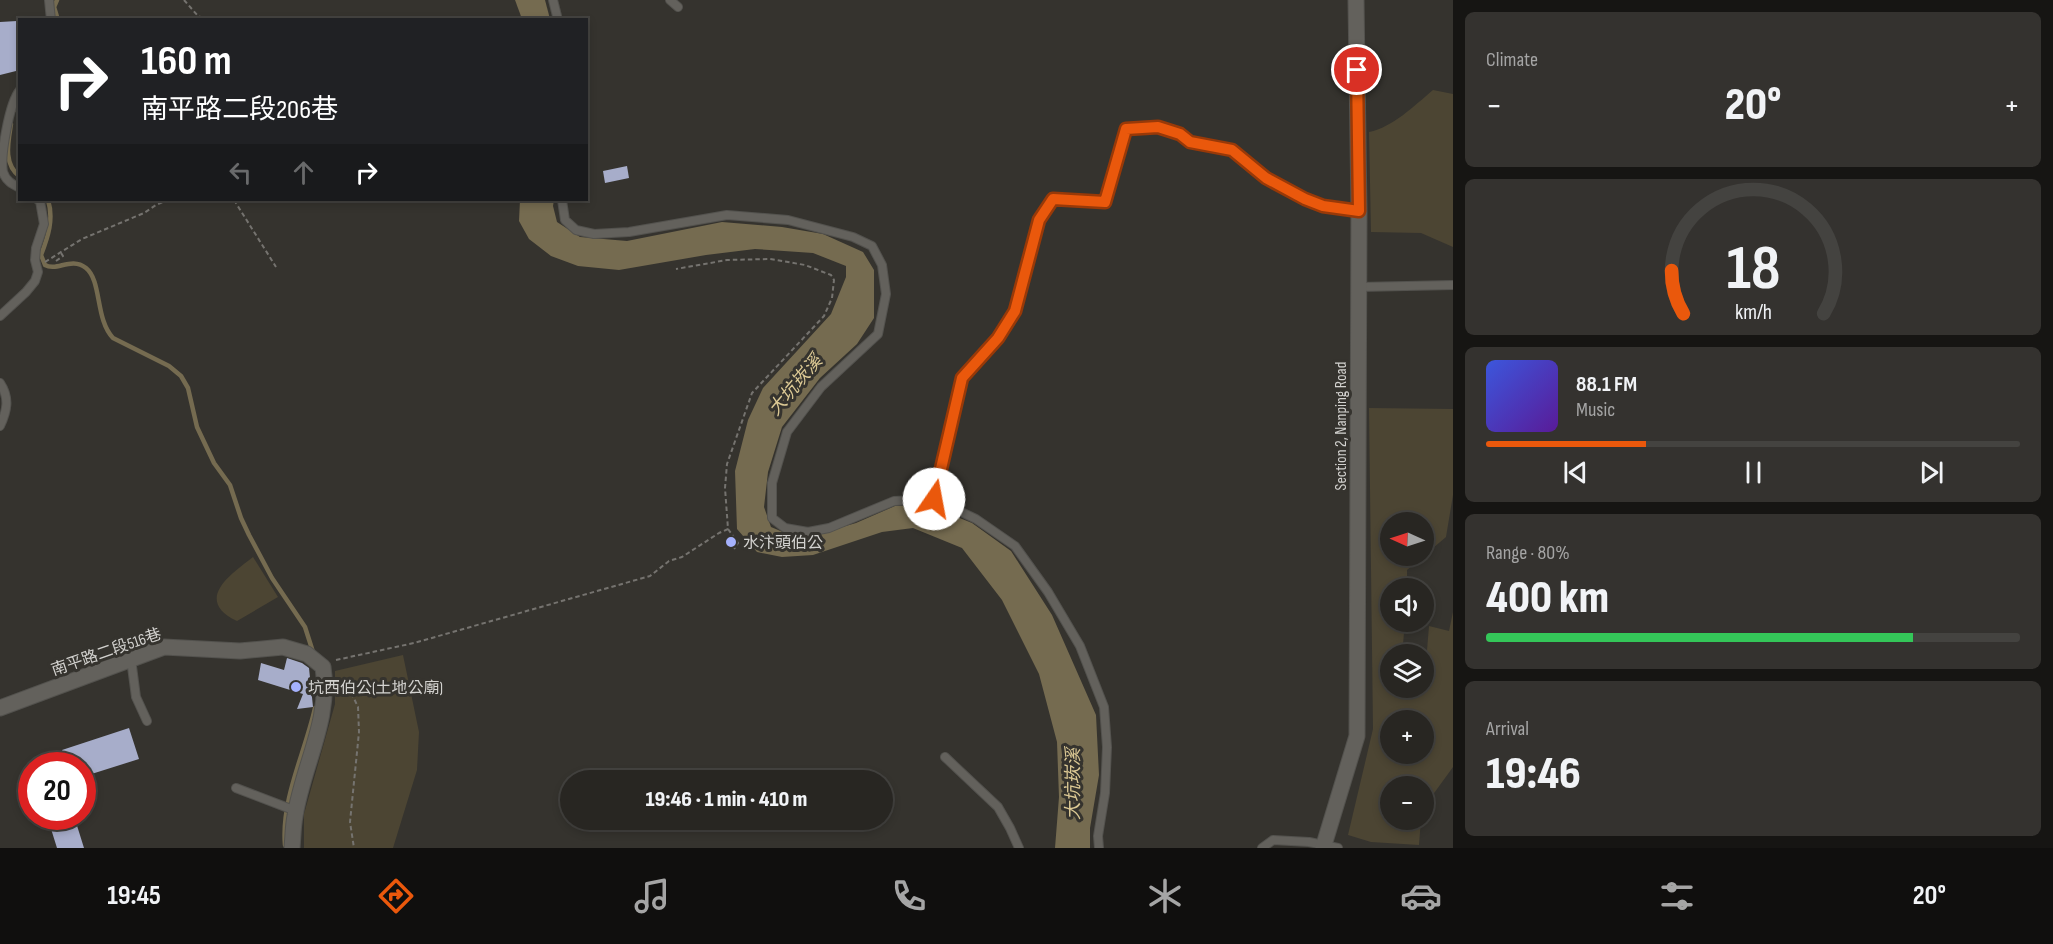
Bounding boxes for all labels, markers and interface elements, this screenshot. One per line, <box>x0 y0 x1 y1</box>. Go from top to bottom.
text: 160 m <box>141 36 232 87</box>
icon: right <box>42 42 120 120</box>
pin <box>1331 44 1382 95</box>
text: Climate <box>1486 48 1538 72</box>
icon: arrive <box>1340 53 1373 86</box>
text: 20° <box>1725 78 1781 133</box>
text: − <box>1486 86 1502 126</box>
text: + <box>2004 86 2020 126</box>
text: 南平路二段206巷 <box>141 94 338 126</box>
icon: left <box>224 156 257 189</box>
icon: ahead <box>287 156 320 189</box>
icon: right <box>350 156 383 189</box>
text: 18 <box>1726 232 1780 307</box>
text: km/h <box>1734 300 1772 325</box>
water label: 大坑崁溪 <box>764 349 828 420</box>
street label: Section 2, Nanping Road <box>1332 362 1351 490</box>
text: 88.1 FM <box>1576 371 1637 398</box>
text: Music <box>1576 398 1615 422</box>
icon: previous <box>1559 456 1592 489</box>
icon: pause <box>1737 456 1770 489</box>
icon: next <box>1915 456 1948 489</box>
position arrow <box>902 467 966 531</box>
north arrow <box>1380 512 1434 566</box>
map controls <box>1380 512 1434 830</box>
place label: 水汴頭伯公 <box>743 534 823 553</box>
marker: 水汴頭伯公 <box>724 535 738 549</box>
text: Range · 80% <box>1486 541 1570 565</box>
text: 400 km <box>1486 571 1609 626</box>
button: sound <box>1380 578 1434 632</box>
street label: 南平路二段516巷 <box>49 625 164 680</box>
button: layers <box>1380 644 1434 698</box>
place label: 坑西伯公(土地公廟) <box>308 679 443 698</box>
marker: 坑西伯公(土地公廟) <box>289 680 303 694</box>
button: + <box>1380 710 1434 764</box>
text: Arrival <box>1486 717 1529 741</box>
water label: 大坑崁溪 <box>1063 745 1084 820</box>
text: 19:46 <box>1486 747 1581 802</box>
speed limit sign: 20 <box>18 752 96 830</box>
button: − <box>1380 776 1434 830</box>
text: 19:46 · 1 min · 410 m <box>646 786 807 813</box>
icon: directions <box>375 875 417 917</box>
icon: music <box>631 875 673 917</box>
icon: phone <box>888 875 930 917</box>
icon: climate <box>1144 875 1186 917</box>
icon: car <box>1400 875 1442 917</box>
icon: filters <box>1656 875 1698 917</box>
text: 19:45 <box>107 880 161 912</box>
text: 20° <box>1913 880 1946 912</box>

